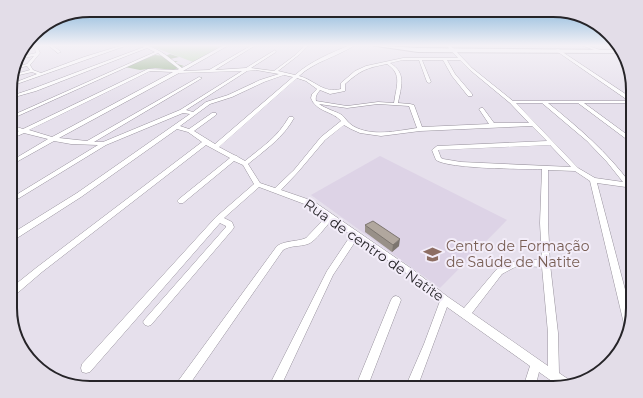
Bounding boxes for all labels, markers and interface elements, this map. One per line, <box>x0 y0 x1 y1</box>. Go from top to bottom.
street label: Rua de centro de Natite <box>301 195 447 305</box>
place label: Centro de Formação de Saúde de Natite <box>446 237 590 271</box>
school or university icon: Centro de Formação de Saúde de Natite <box>423 244 443 264</box>

